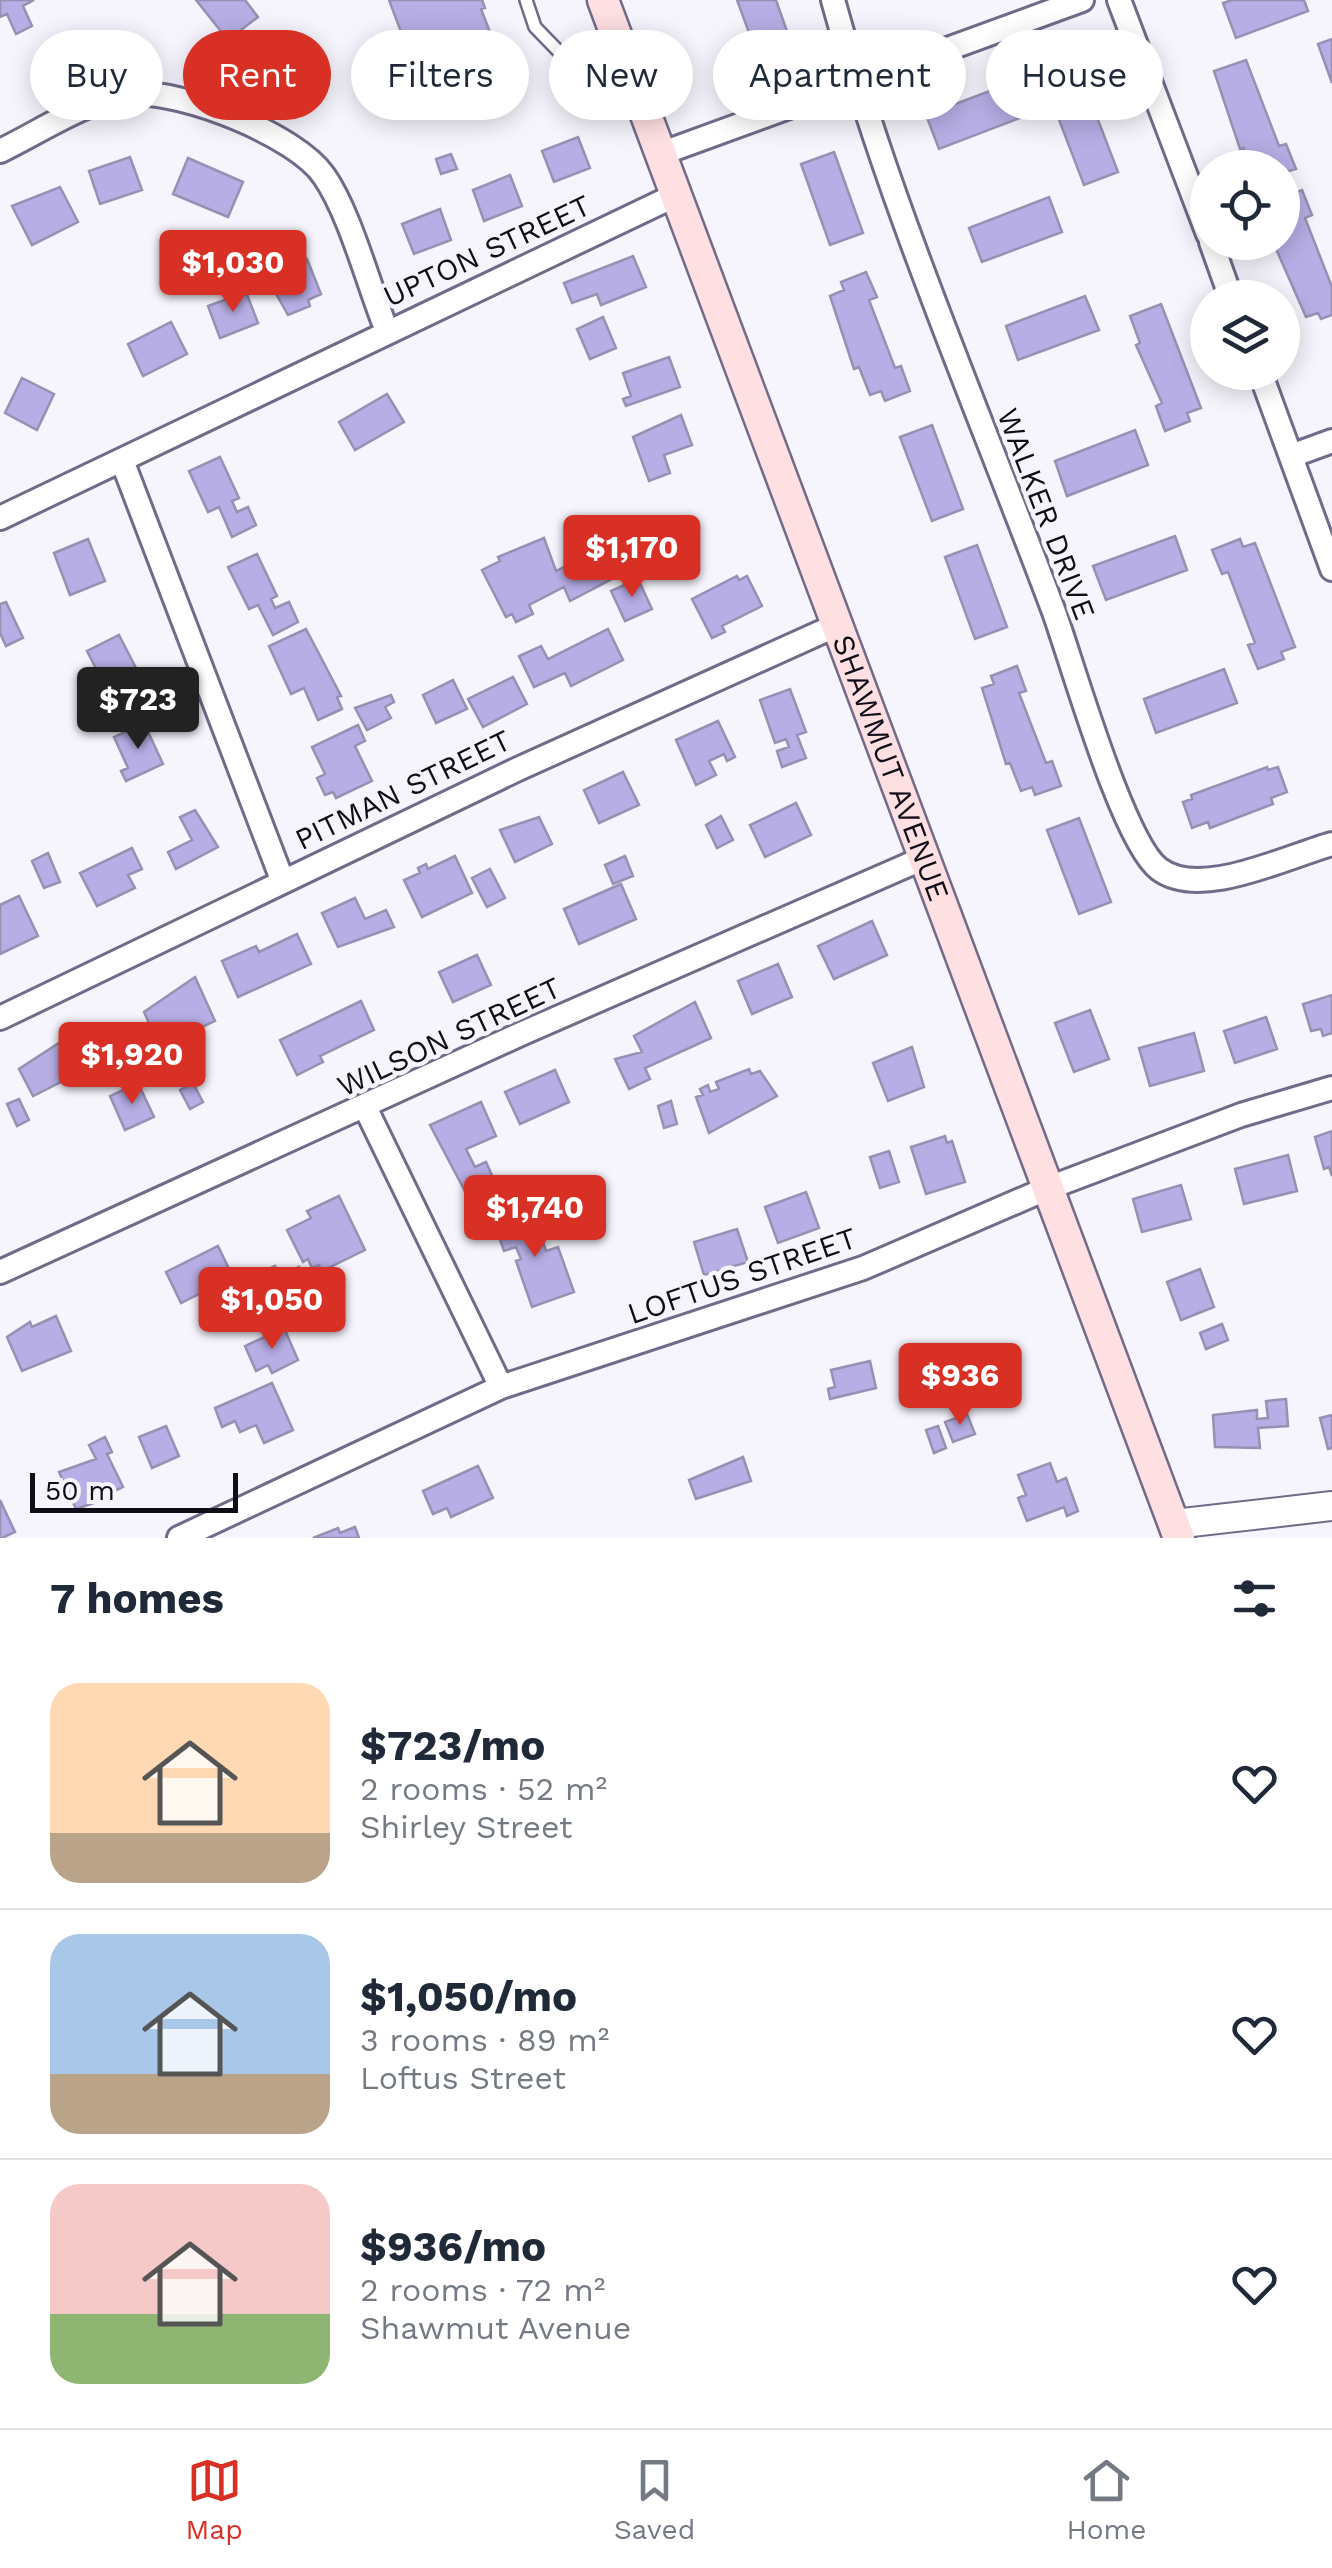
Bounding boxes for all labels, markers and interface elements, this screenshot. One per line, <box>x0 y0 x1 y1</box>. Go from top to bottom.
chip: Buy <box>30 30 163 120</box>
chip: Rent <box>183 30 331 120</box>
chip: Filters <box>351 30 529 120</box>
chip: New <box>549 30 693 120</box>
chip: Apartment <box>713 30 966 120</box>
chip: House <box>986 30 1163 120</box>
map controls <box>1190 150 1300 390</box>
button: locate <box>1190 150 1300 260</box>
street label: UPTON STREET <box>378 187 596 314</box>
pin: $1,030 <box>152 230 314 315</box>
text: $1,030 <box>181 243 285 281</box>
button: layers <box>1190 280 1300 390</box>
street label: WALKER DRIVE <box>990 403 1103 624</box>
pin: $1,170 <box>551 515 713 600</box>
text: $1,170 <box>585 528 679 566</box>
street label: SHAWMUT AVENUE <box>825 630 957 905</box>
pin: $723 <box>79 667 197 752</box>
text: $723 <box>99 680 177 718</box>
street label: PITMAN STREET <box>289 722 516 857</box>
street label: WILSON STREET <box>332 969 566 1104</box>
pin: $1,920 <box>51 1022 213 1107</box>
text: $1,920 <box>81 1035 183 1073</box>
pin: $1,740 <box>454 1175 616 1260</box>
text: $1,740 <box>486 1188 584 1226</box>
street label: LOFTUS STREET <box>623 1220 861 1331</box>
pin: $1,050 <box>191 1267 353 1352</box>
text: $1,050 <box>221 1280 323 1318</box>
pin: $936 <box>901 1343 1019 1428</box>
text: $936 <box>921 1356 999 1394</box>
scale bar <box>30 1468 238 1512</box>
text: 50 m <box>45 1474 115 1507</box>
icon: filters <box>1227 1571 1282 1626</box>
text: 7 homes <box>50 1574 224 1623</box>
text: $723/mo <box>360 1721 545 1770</box>
icon: home <box>130 1723 250 1843</box>
icon: heart <box>1227 1756 1282 1811</box>
text: 2 rooms · 52 m² <box>360 1770 607 1808</box>
text: Shirley Street <box>360 1808 572 1846</box>
text: $1,050/mo <box>360 1972 577 2021</box>
icon: home <box>130 1974 250 2094</box>
icon: heart <box>1227 2007 1282 2062</box>
text: 3 rooms · 89 m² <box>360 2021 609 2059</box>
text: Loftus Street <box>360 2059 566 2097</box>
text: $936/mo <box>360 2222 546 2271</box>
icon: home <box>130 2224 250 2344</box>
icon: heart <box>1227 2257 1282 2312</box>
text: 2 rooms · 72 m² <box>360 2271 605 2309</box>
text: Shawmut Avenue <box>360 2309 631 2347</box>
tab: Map <box>186 2453 243 2546</box>
tab: Saved <box>614 2453 695 2546</box>
tab: Home <box>1066 2453 1146 2546</box>

